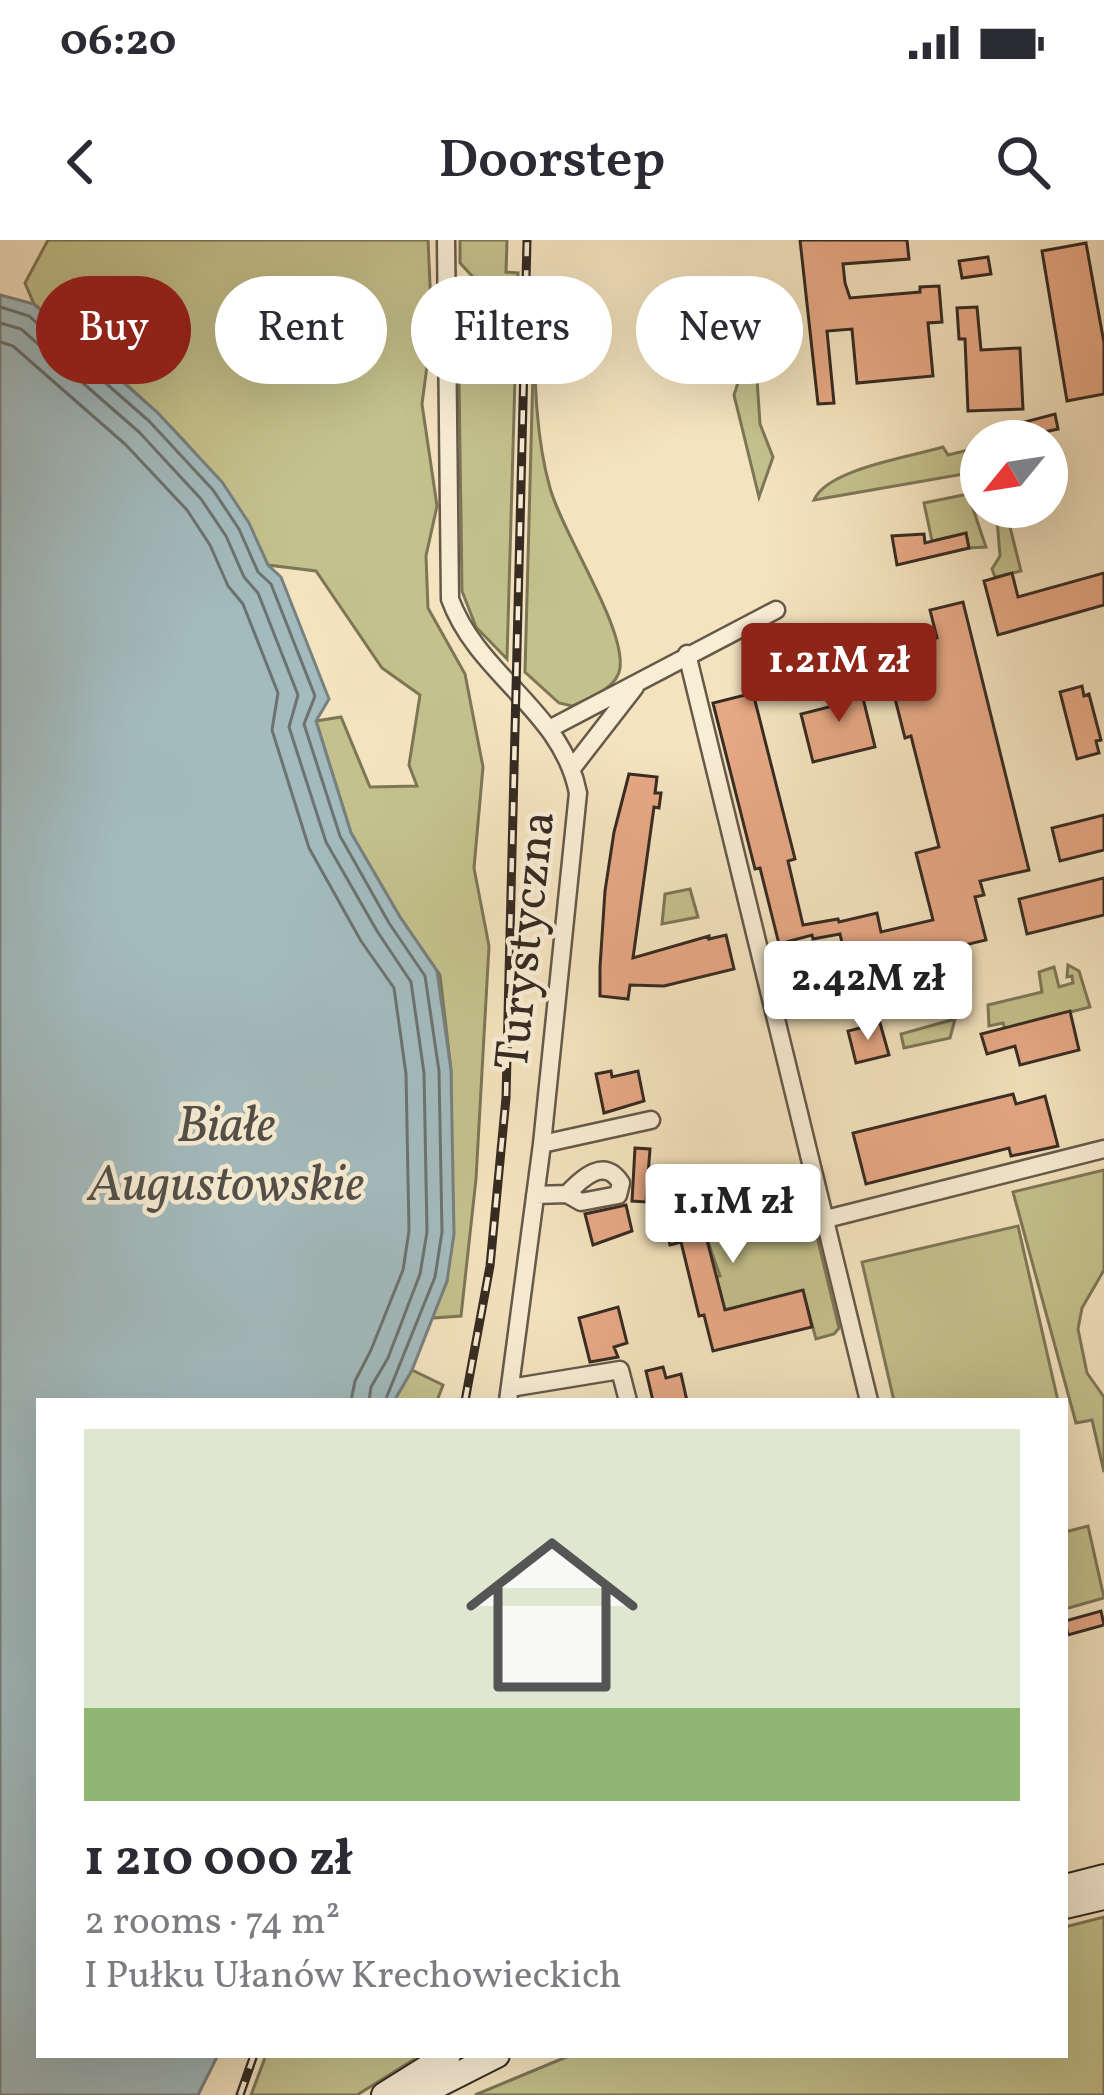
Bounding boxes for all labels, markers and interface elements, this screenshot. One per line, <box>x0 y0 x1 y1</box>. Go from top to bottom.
text: 06:20 <box>60 11 176 74</box>
text: Doorstep <box>439 125 665 200</box>
icon: back <box>48 129 114 195</box>
icon: search <box>990 129 1056 195</box>
chip: Buy <box>36 276 191 384</box>
chip: Rent <box>215 276 387 384</box>
chip: Filters <box>411 276 612 384</box>
chip: New <box>636 276 803 384</box>
north arrow <box>960 420 1068 528</box>
map controls <box>960 420 1068 528</box>
pin: 1.21M zł <box>715 623 963 725</box>
text: 1.21M zł <box>768 635 910 689</box>
street label: Turystyczna <box>481 808 574 1073</box>
pin: 2.42M zł <box>744 941 992 1043</box>
text: 2.42M zł <box>791 953 945 1007</box>
water label: Białe Augustowskie <box>86 1092 364 1222</box>
pin: 1.1M zł <box>622 1164 844 1266</box>
text: 1.1M zł <box>672 1176 794 1230</box>
icon: home <box>444 1507 660 1723</box>
text: 1 210 000 zł <box>84 1825 352 1896</box>
text: 2 rooms · 74 m² <box>84 1896 340 1950</box>
text: I Pułku Ułanów Krechowieckich <box>84 1950 622 2004</box>

